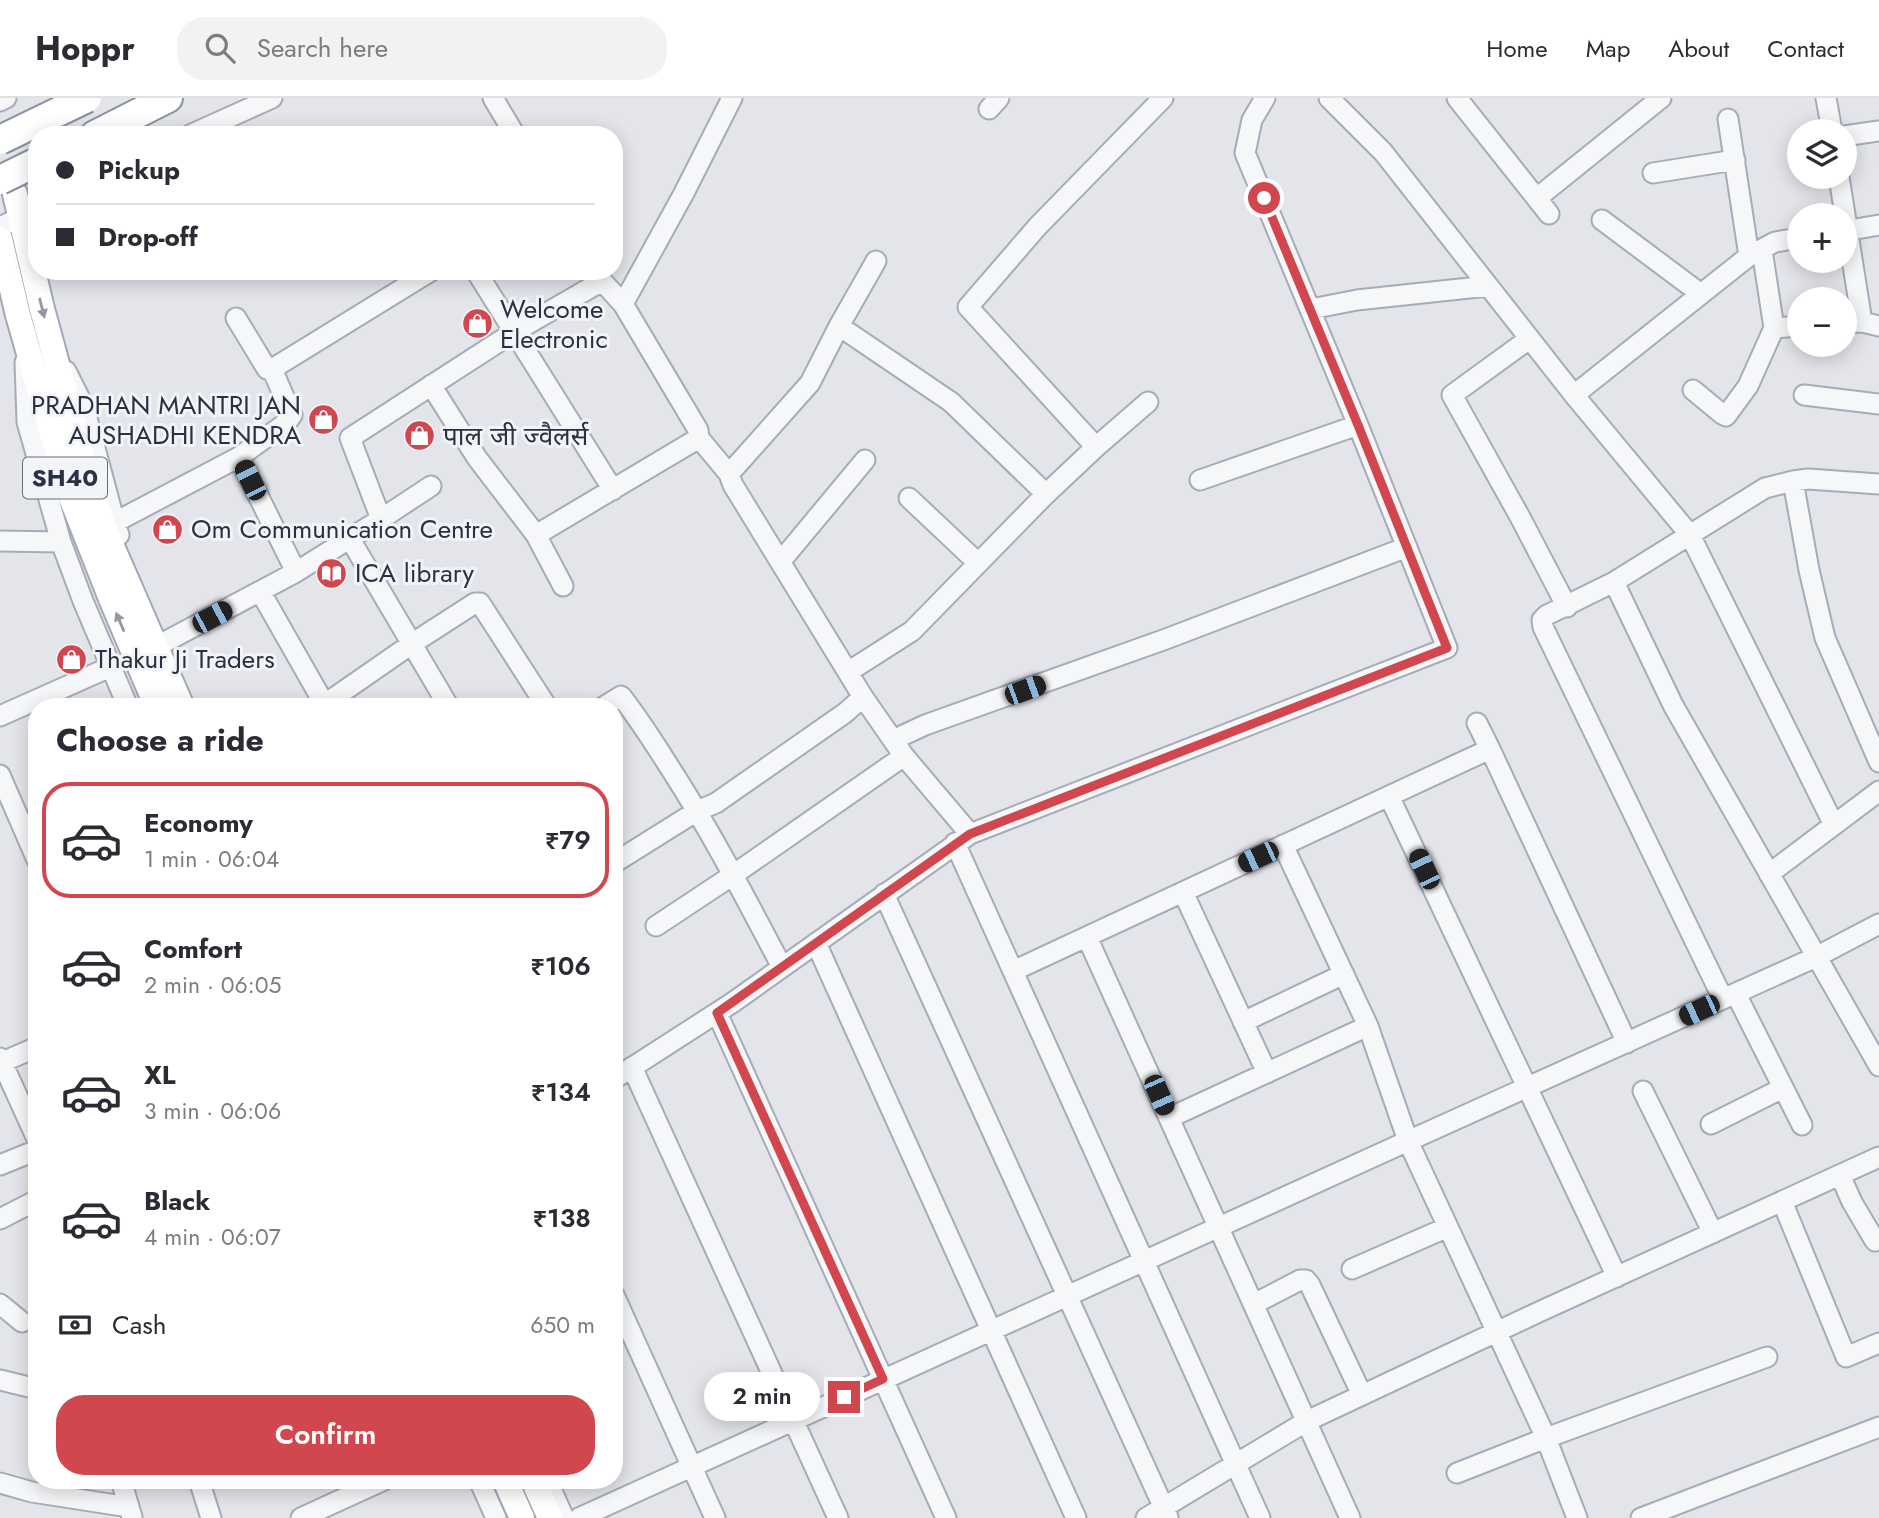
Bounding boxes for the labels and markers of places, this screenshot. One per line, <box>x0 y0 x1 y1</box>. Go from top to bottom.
place label: Welcome Electronic <box>500 290 608 358</box>
shop icon: Welcome Electronic <box>460 307 494 341</box>
place label: PRADHAN MANTRI JAN AUSHADHI KENDRA <box>31 386 302 454</box>
shop icon: PRADHAN MANTRI JAN AUSHADHI KENDRA <box>307 403 341 437</box>
place label: पाल जी ज्वैलर्स <box>443 417 589 455</box>
shop icon: पाल जी ज्वैलर्स <box>403 419 437 453</box>
place label: Om Communication Centre <box>191 510 493 548</box>
shop icon: Om Communication Centre <box>151 512 185 546</box>
place label: ICA library <box>355 554 474 592</box>
library icon: ICA library <box>315 556 349 590</box>
place label: Thakur Ji Traders <box>95 640 275 678</box>
shop icon: Thakur Ji Traders <box>55 642 89 676</box>

